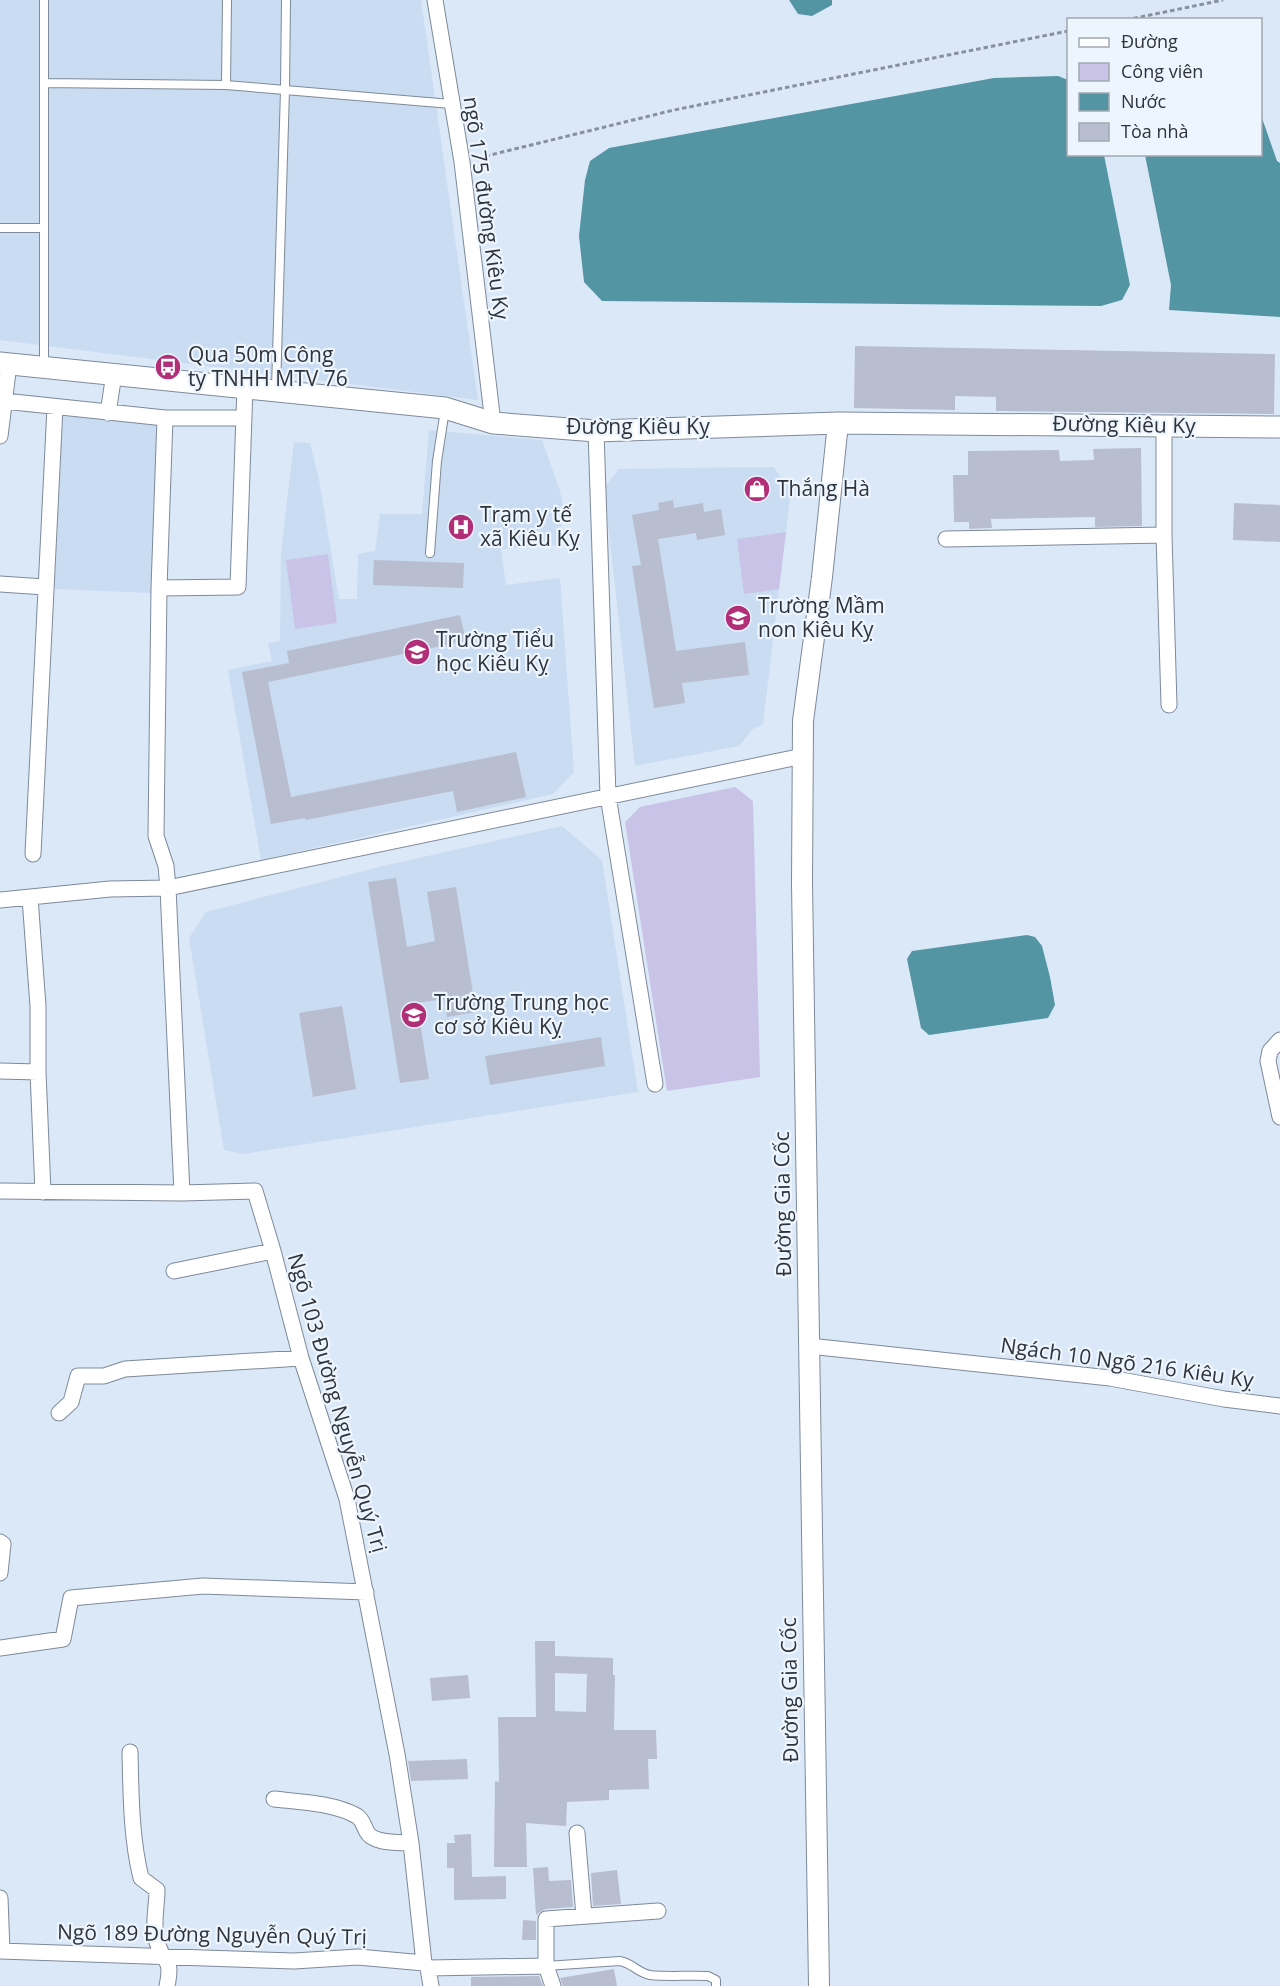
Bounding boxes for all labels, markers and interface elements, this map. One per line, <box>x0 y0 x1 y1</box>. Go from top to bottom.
legend <box>1067 18 1262 156</box>
text: Đường <box>1121 29 1178 53</box>
text: Công viên <box>1121 59 1203 83</box>
text: Nước <box>1121 89 1166 113</box>
street label: ngõ 175 đường Kiêu Kỵ <box>457 95 517 322</box>
text: Tòa nhà <box>1121 119 1189 143</box>
place label: Qua 50m Công ty TNHH MTV 76 <box>188 340 348 392</box>
bus stop icon: Qua 50m Công ty TNHH MTV 76 <box>153 352 183 382</box>
street label: Đường Kiêu Kỵ <box>1052 409 1196 439</box>
street label: Đường Kiêu Kỵ <box>566 412 710 440</box>
shop icon: Thắng Hà <box>742 474 772 504</box>
place label: Thắng Hà <box>777 474 870 502</box>
place label: Trạm y tế xã Kiêu Kỵ <box>480 500 580 552</box>
hospital icon: Trạm y tế xã Kiêu Kỵ <box>446 512 476 542</box>
place label: Trường Mầm non Kiêu Kỵ <box>758 591 885 643</box>
school or university icon: Trường Mầm non Kiêu Kỵ <box>723 603 753 633</box>
place label: Trường Tiểu học Kiêu Kỵ <box>436 625 554 677</box>
school or university icon: Trường Tiểu học Kiêu Kỵ <box>402 637 432 667</box>
place label: Trường Trung học cơ sở Kiêu Kỵ <box>434 988 609 1040</box>
school or university icon: Trường Trung học cơ sở Kiêu Kỵ <box>399 1000 429 1030</box>
street label: Đường Gia Cốc <box>767 1131 797 1277</box>
street label: Ngõ 103 Đường Nguyễn Quý Trị <box>282 1250 394 1556</box>
street label: Ngách 10 Ngõ 216 Kiêu Kỵ <box>999 1330 1256 1394</box>
street label: Đường Gia Cốc <box>774 1617 804 1763</box>
street label: Ngõ 189 Đường Nguyễn Quý Trị <box>57 1917 367 1951</box>

